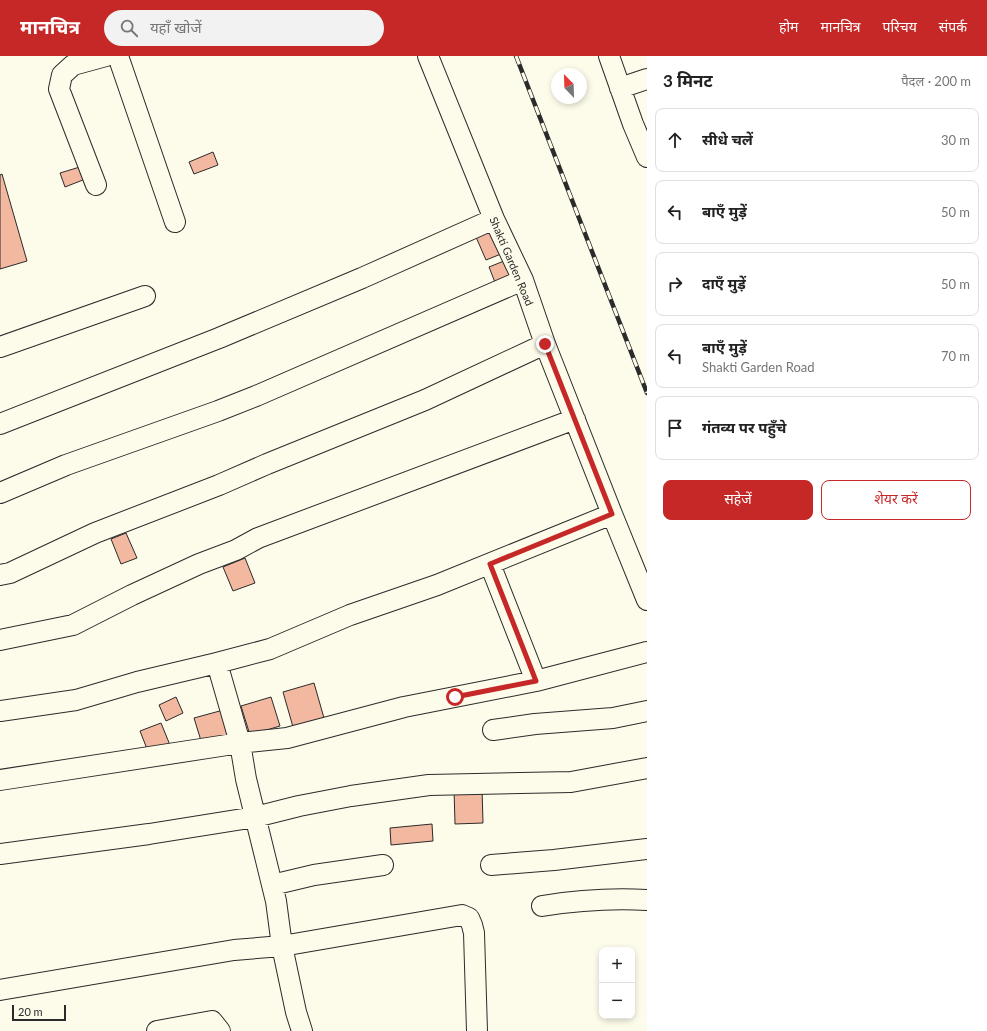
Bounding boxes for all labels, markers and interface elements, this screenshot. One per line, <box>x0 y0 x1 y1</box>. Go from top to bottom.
search box <box>104 10 384 46</box>
text: मानचित्र <box>20 15 80 38</box>
icon: search <box>118 17 140 39</box>
text: यहाँ खोजें <box>150 18 202 36</box>
text: होम <box>779 18 798 35</box>
text: मानचित्र <box>820 18 861 35</box>
text: परिचय <box>883 18 917 35</box>
text: संपर्क <box>939 18 967 35</box>
north arrow <box>551 68 587 104</box>
text: 3 मिनट <box>663 70 713 91</box>
text: पैदल · 200 m <box>901 73 971 89</box>
icon: ahead <box>664 129 686 151</box>
text: सीधे चलें <box>702 130 753 148</box>
text: 30 m <box>941 132 970 148</box>
icon: left <box>664 201 686 223</box>
text: बाएँ मुड़ें <box>702 202 747 220</box>
text: 50 m <box>941 204 970 220</box>
street label: Shakti Garden Road <box>487 215 537 307</box>
icon: right <box>664 273 686 295</box>
text: दाएँ मुड़ें <box>702 274 746 292</box>
text: 50 m <box>941 276 970 292</box>
route end <box>536 335 554 353</box>
text: बाएँ मुड़ें <box>702 338 747 356</box>
icon: left <box>664 345 686 367</box>
text: 70 m <box>941 348 970 364</box>
text: Shakti Garden Road <box>702 359 815 375</box>
icon: arrive <box>664 417 686 439</box>
text: गंतव्य पर पहुँचे <box>702 418 786 436</box>
button: सहेजें <box>663 480 813 520</box>
button: शेयर करें <box>821 480 971 520</box>
route start <box>446 688 464 706</box>
map controls <box>599 947 635 1019</box>
button: + <box>599 947 635 983</box>
button: − <box>599 983 635 1019</box>
scale bar <box>12 1003 66 1022</box>
text: 20 m <box>18 1005 43 1018</box>

